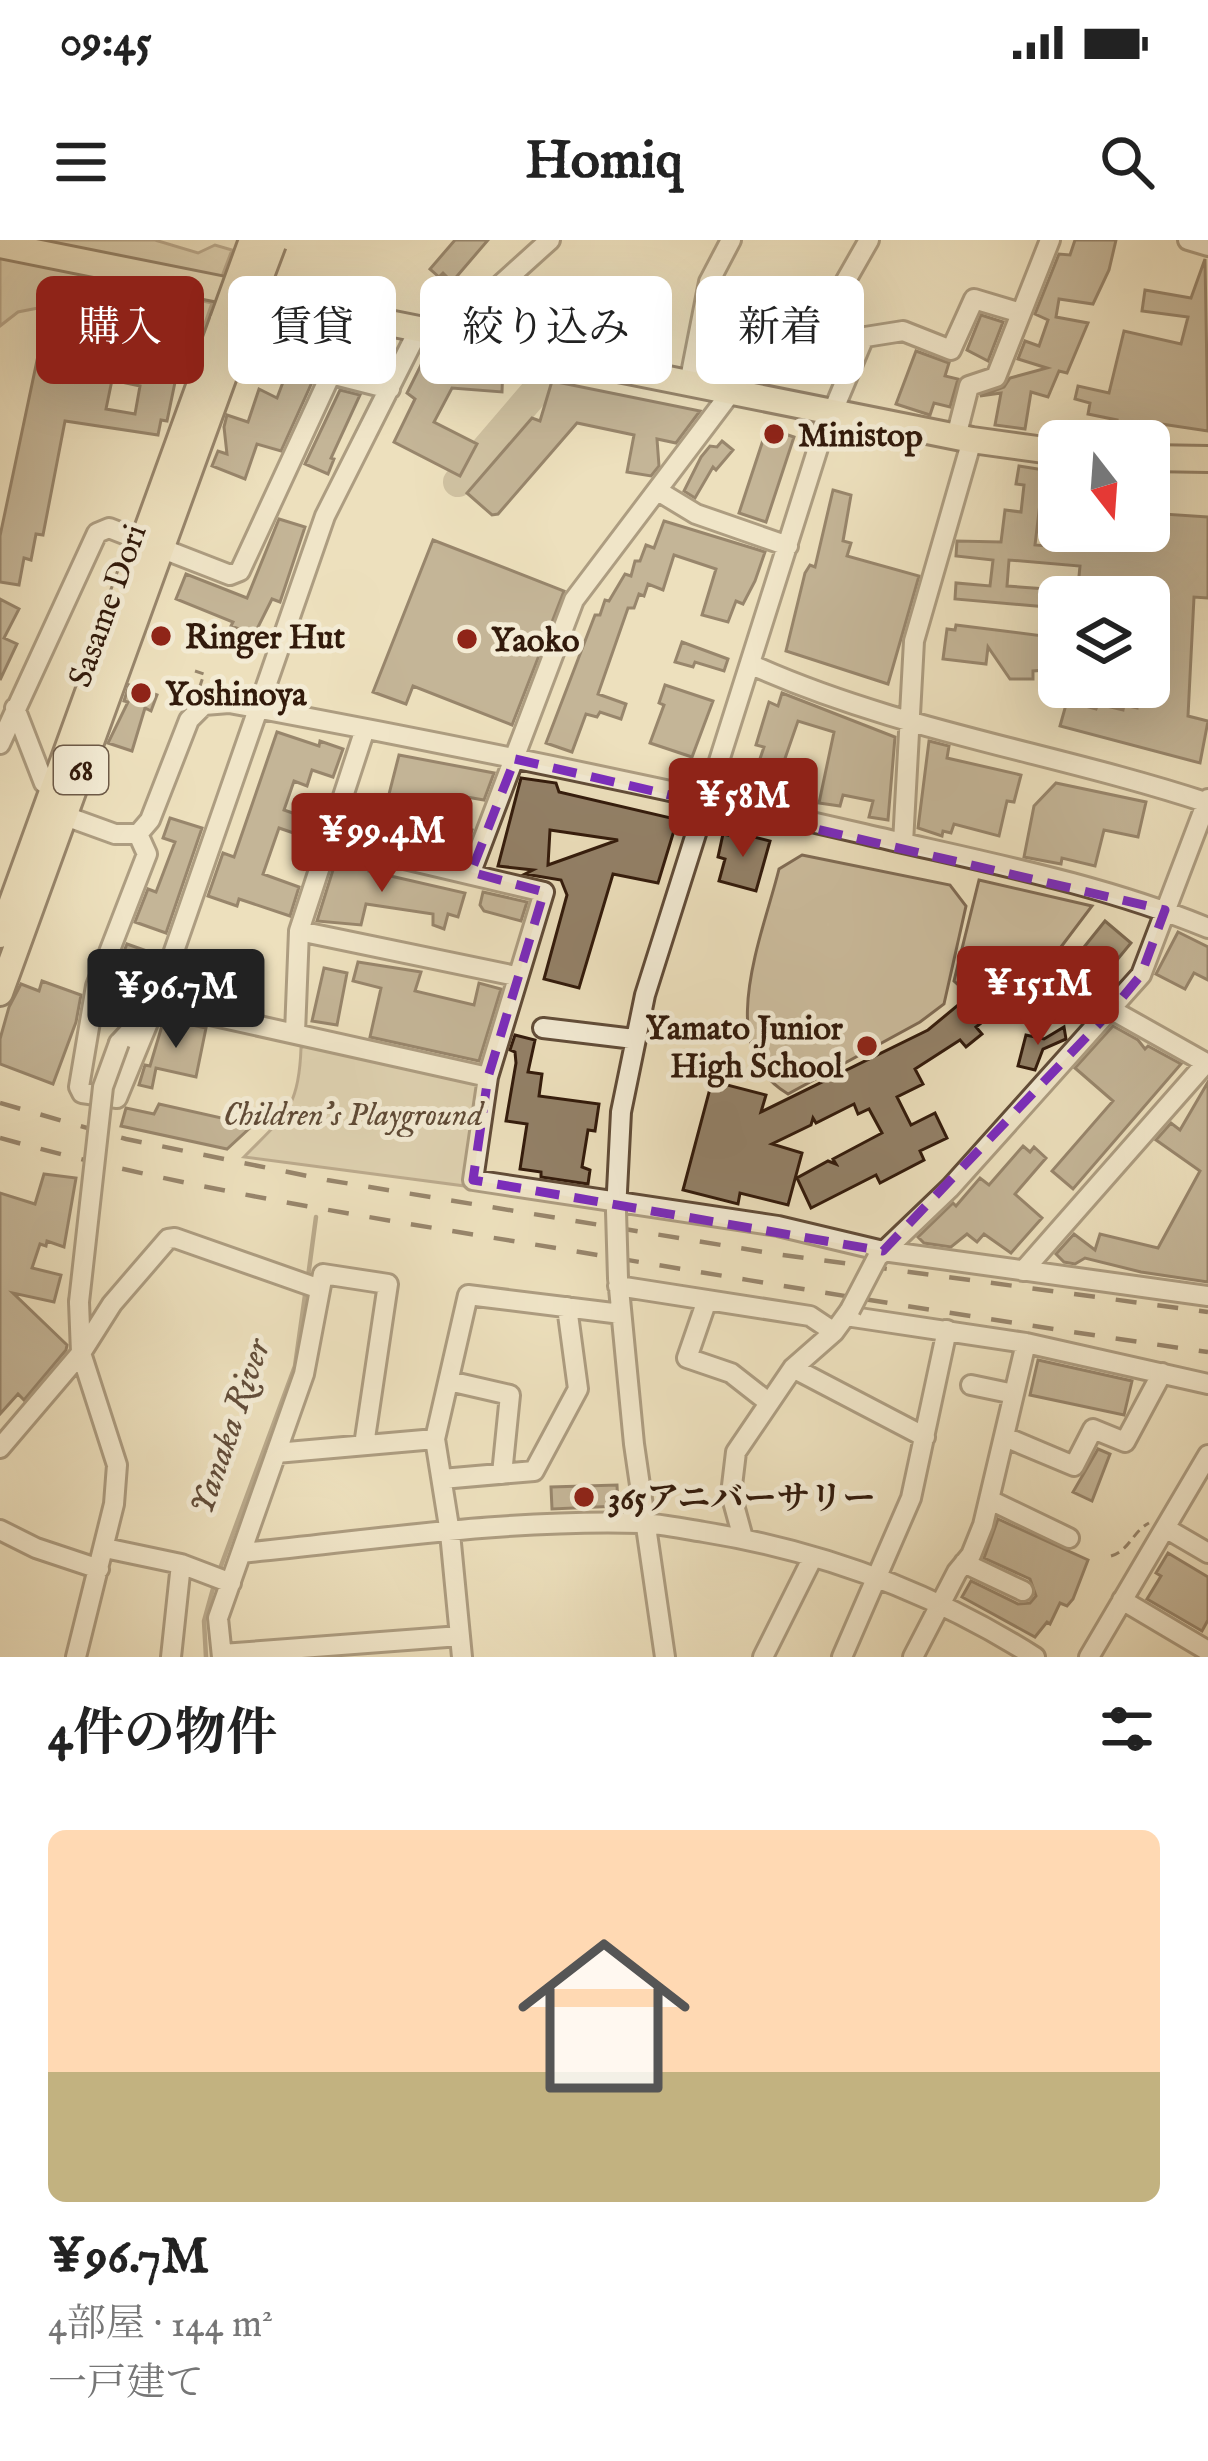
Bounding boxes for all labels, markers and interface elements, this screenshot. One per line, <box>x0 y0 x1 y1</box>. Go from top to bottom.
text: 09:45 <box>60 14 152 71</box>
text: Homiq <box>525 128 683 197</box>
icon: menu <box>48 129 114 195</box>
icon: search <box>1094 129 1160 195</box>
chip: 購入 <box>36 276 204 384</box>
chip: 賃貸 <box>228 276 396 384</box>
chip: 絞り込み <box>420 276 672 384</box>
chip: 新着 <box>696 276 864 384</box>
place label: Ministop <box>798 416 923 458</box>
north arrow <box>1038 420 1170 552</box>
map controls <box>1038 420 1170 708</box>
marker: Ministop <box>761 421 787 447</box>
street label: Sasame Dori <box>60 519 158 693</box>
button: layers <box>1038 576 1170 708</box>
place label: Ringer Hut <box>185 618 346 660</box>
place label: Yaoko <box>491 621 580 663</box>
marker: Ringer Hut <box>148 623 174 649</box>
marker: Yaoko <box>454 626 480 652</box>
place label: Yoshinoya <box>165 675 307 717</box>
marker: Yoshinoya <box>128 680 154 706</box>
road number: 68 <box>54 746 108 794</box>
pin: ¥58M <box>672 758 814 860</box>
text: ¥58M <box>696 772 790 821</box>
pin: ¥99.4M <box>284 793 480 895</box>
text: ¥99.4M <box>319 807 445 856</box>
pin: ¥151M <box>954 946 1122 1048</box>
pin: ¥96.7M <box>78 949 274 1051</box>
text: ¥151M <box>984 960 1092 1009</box>
text: ¥96.7M <box>114 963 238 1012</box>
place label: Yamato Junior High School <box>645 1009 844 1089</box>
marker: Yamato Junior High School <box>854 1033 880 1059</box>
park label: Children's Playground <box>223 1095 486 1137</box>
water label: Yanaka River <box>179 1332 283 1521</box>
place label: 365アニバーサリー <box>608 1479 876 1521</box>
marker: 365アニバーサリー <box>571 1484 597 1510</box>
icon: filters <box>1094 1696 1160 1762</box>
text: 4件の物件 <box>48 1703 277 1768</box>
icon: home <box>496 1908 712 2124</box>
text: ¥96.7M <box>48 2226 209 2291</box>
text: 4部屋 · 144 m² <box>48 2301 273 2350</box>
text: 一戸建て <box>48 2360 204 2409</box>

